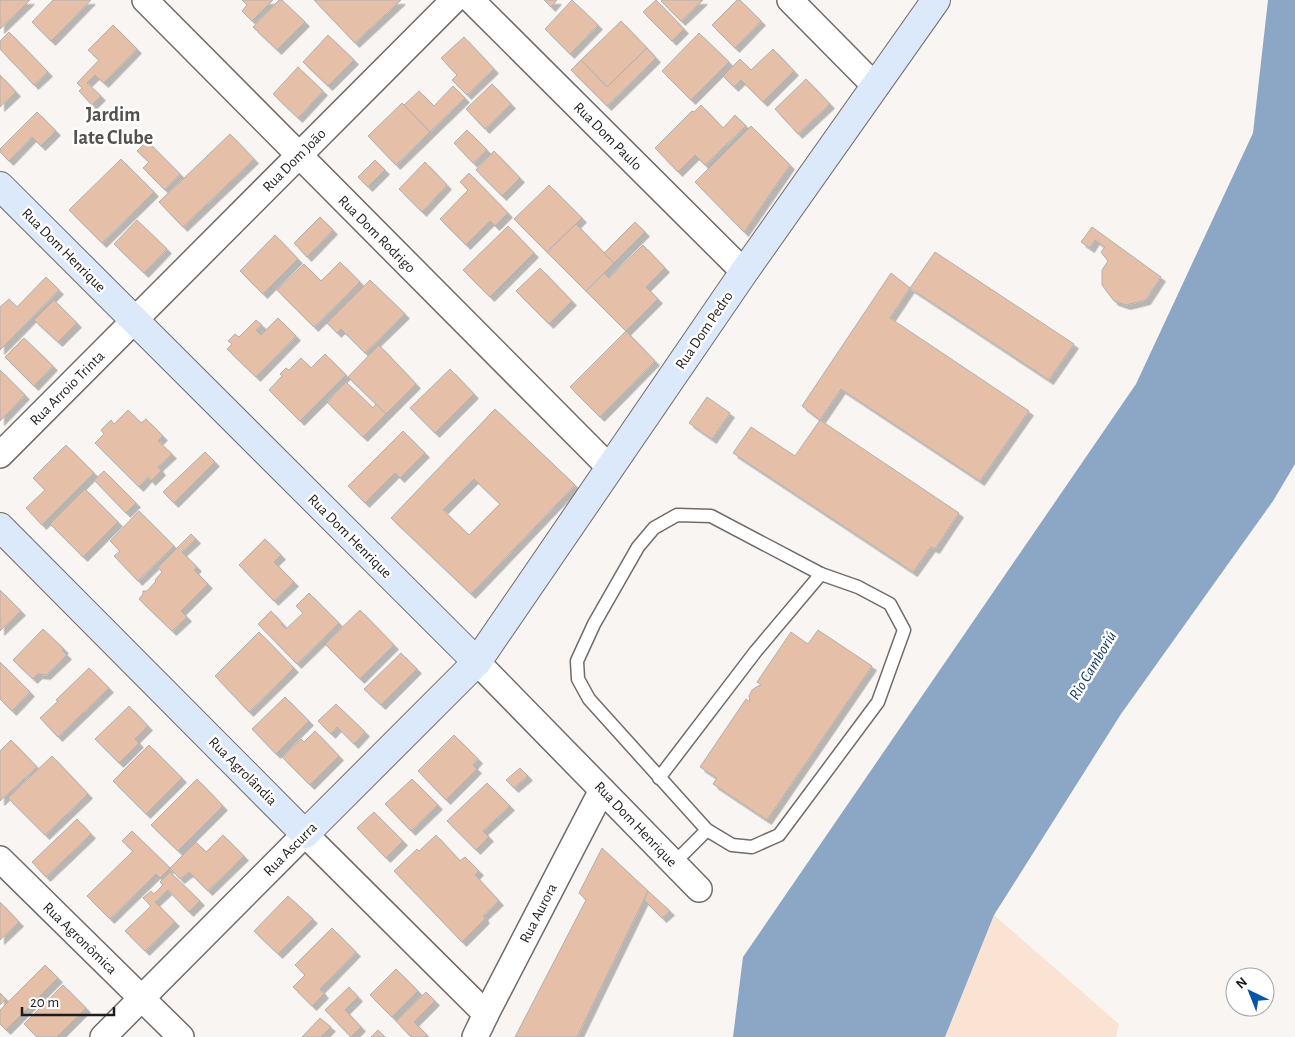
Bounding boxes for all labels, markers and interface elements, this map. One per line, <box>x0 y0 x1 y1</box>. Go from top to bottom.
street label: Rua Dom Paulo <box>571 99 645 173</box>
district label: Jardim Iate Clube <box>73 105 153 148</box>
street label: Rua Dom João <box>260 126 329 195</box>
street label: Rua Dom Rodrigo <box>335 193 418 276</box>
street label: Rua Dom Henrique <box>19 206 108 295</box>
street label: Rua Dom Pedro <box>673 289 736 372</box>
street label: Rua Arroio Trinta <box>27 348 108 428</box>
street label: Rua Dom Henrique <box>305 492 394 581</box>
water label: Rio Camboriú <box>1066 628 1120 703</box>
street label: Rua Agrolândia <box>206 734 280 808</box>
street label: Rua Dom Henrique <box>591 779 680 870</box>
street label: Rua Ascurra <box>261 820 320 879</box>
street label: Rua Aurora <box>517 881 560 945</box>
street label: Rua Agronômica <box>40 900 120 977</box>
north arrow <box>1225 967 1275 1017</box>
text: N <box>1233 975 1250 992</box>
scale bar <box>22 984 115 1016</box>
text: 20 m <box>30 995 59 1010</box>

